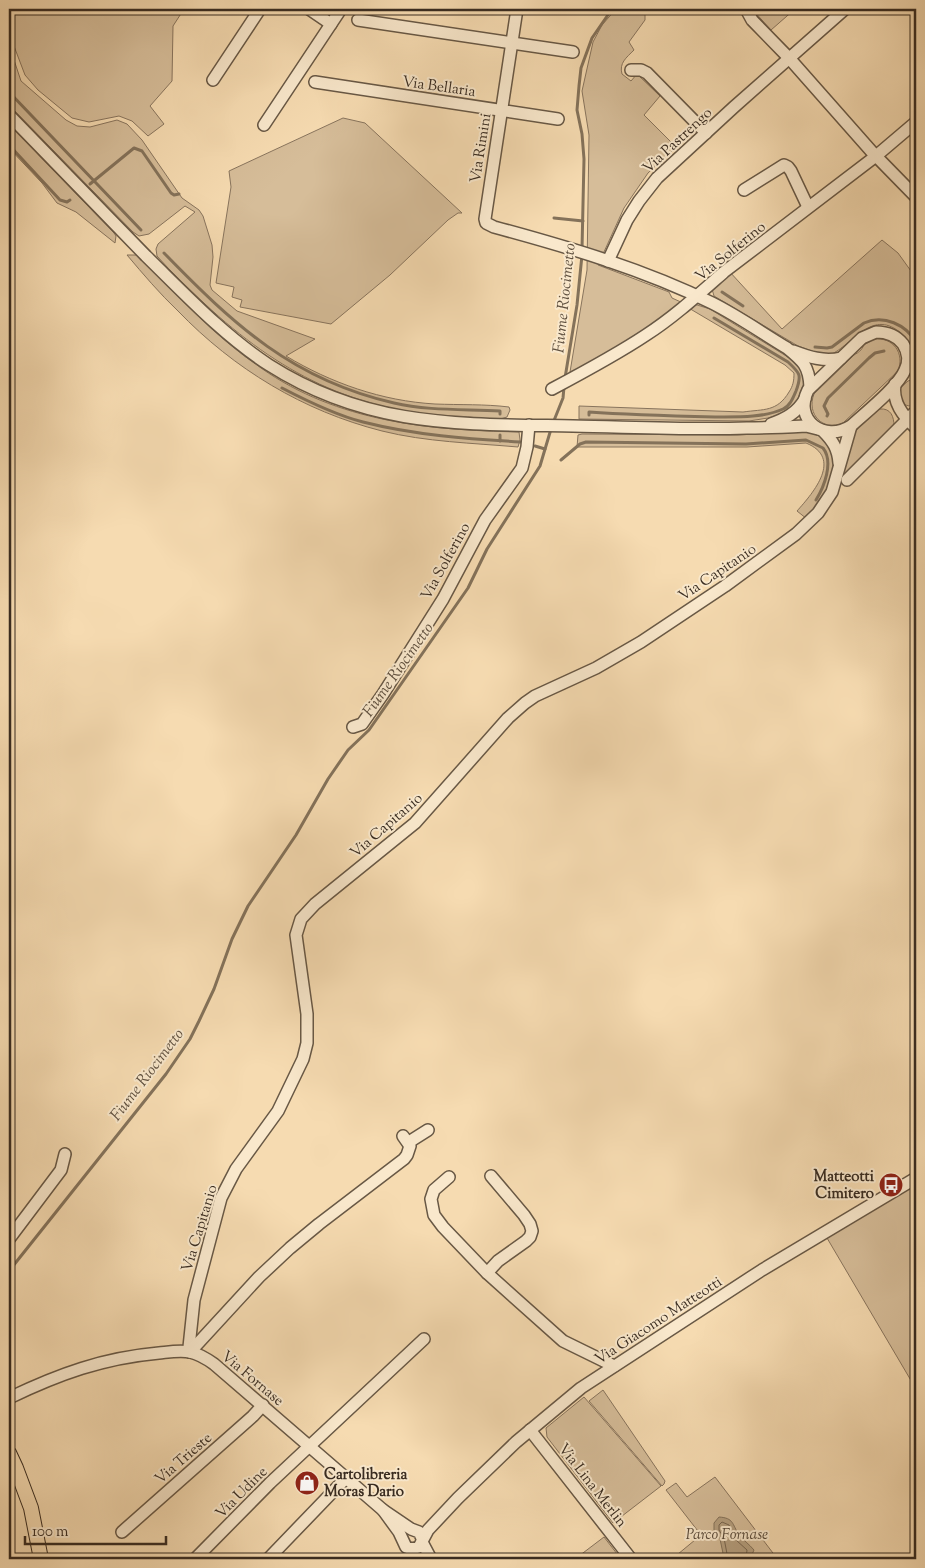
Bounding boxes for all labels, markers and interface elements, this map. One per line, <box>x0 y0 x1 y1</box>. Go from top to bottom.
street label: Via Bellaria <box>401 72 477 103</box>
street label: Via Pastrengo <box>638 103 718 179</box>
street label: Via Rimini <box>466 112 497 185</box>
street label: Via Solferino <box>691 217 771 287</box>
water label: Fiume Riocimetto <box>548 242 583 354</box>
street label: Via Solferino <box>416 519 476 604</box>
street label: Via Capitanio <box>675 539 761 607</box>
water label: Fiume Riocimetto <box>358 619 440 722</box>
street label: Via Capitanio <box>346 789 428 864</box>
water label: Fiume Riocimetto <box>106 1024 190 1127</box>
place label: Matteotti Cimitero <box>814 1167 875 1205</box>
bus stop icon: Matteotti Cimitero <box>878 1172 904 1198</box>
street label: Via Capitanio <box>177 1182 224 1275</box>
street label: Via Giacomo Matteotti <box>591 1272 727 1370</box>
street label: Via Fornase <box>216 1347 288 1412</box>
street label: Via Trieste <box>151 1428 217 1490</box>
street label: Via Lina Merlin <box>552 1440 631 1532</box>
street label: Via Udine <box>211 1462 273 1524</box>
place label: Cartolibreria Moras Dario <box>324 1465 407 1503</box>
shop icon: Cartolibreria Moras Dario <box>294 1470 320 1496</box>
scale bar <box>25 1513 166 1545</box>
text: 100 m <box>32 1522 69 1543</box>
park label: Parco Fornase <box>686 1525 768 1546</box>

